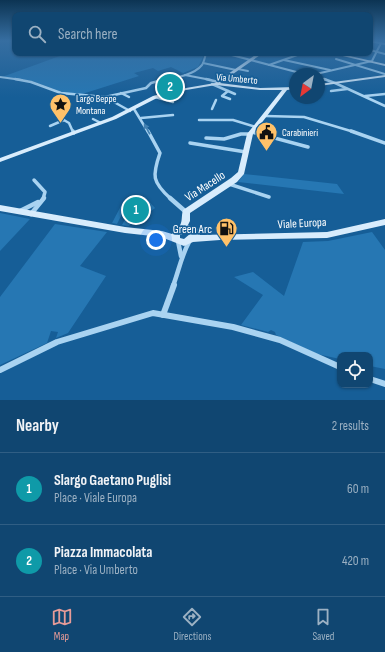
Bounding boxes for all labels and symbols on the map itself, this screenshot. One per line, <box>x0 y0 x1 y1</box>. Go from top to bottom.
north arrow <box>289 68 325 104</box>
street label: Via Umberto <box>216 71 258 87</box>
pin: 2 <box>157 72 183 102</box>
place icon: Largo Beppe Montana <box>48 91 74 124</box>
place label: Largo Beppe Montana <box>76 93 117 117</box>
public building icon: Carabinieri <box>253 119 279 152</box>
one-way arrow <box>144 123 151 135</box>
place label: Carabinieri <box>282 127 318 139</box>
street label: Via Macello <box>182 168 228 205</box>
pin: 1 <box>123 195 149 225</box>
street label: Viale Europa <box>277 215 327 232</box>
fuel station icon: Green Arc <box>214 216 240 249</box>
place label: Green Arc <box>173 222 212 237</box>
your location <box>146 230 166 250</box>

